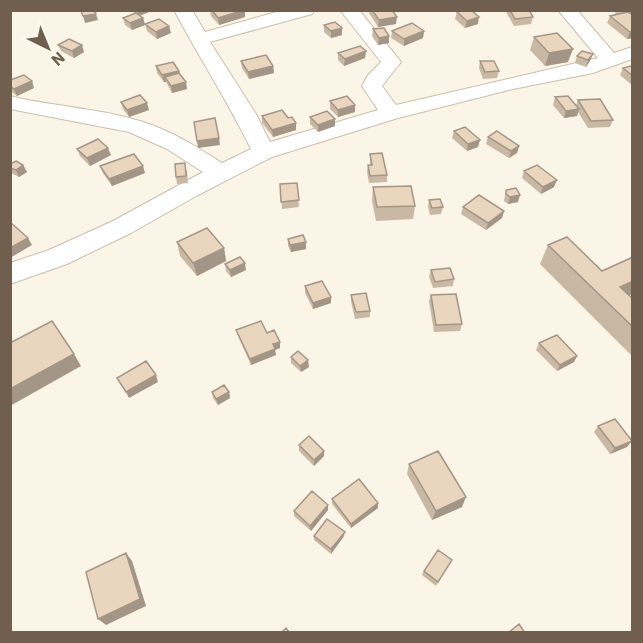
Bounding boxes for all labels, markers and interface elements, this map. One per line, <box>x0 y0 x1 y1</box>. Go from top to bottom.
north arrow <box>18 18 78 78</box>
text: N <box>47 48 69 70</box>

